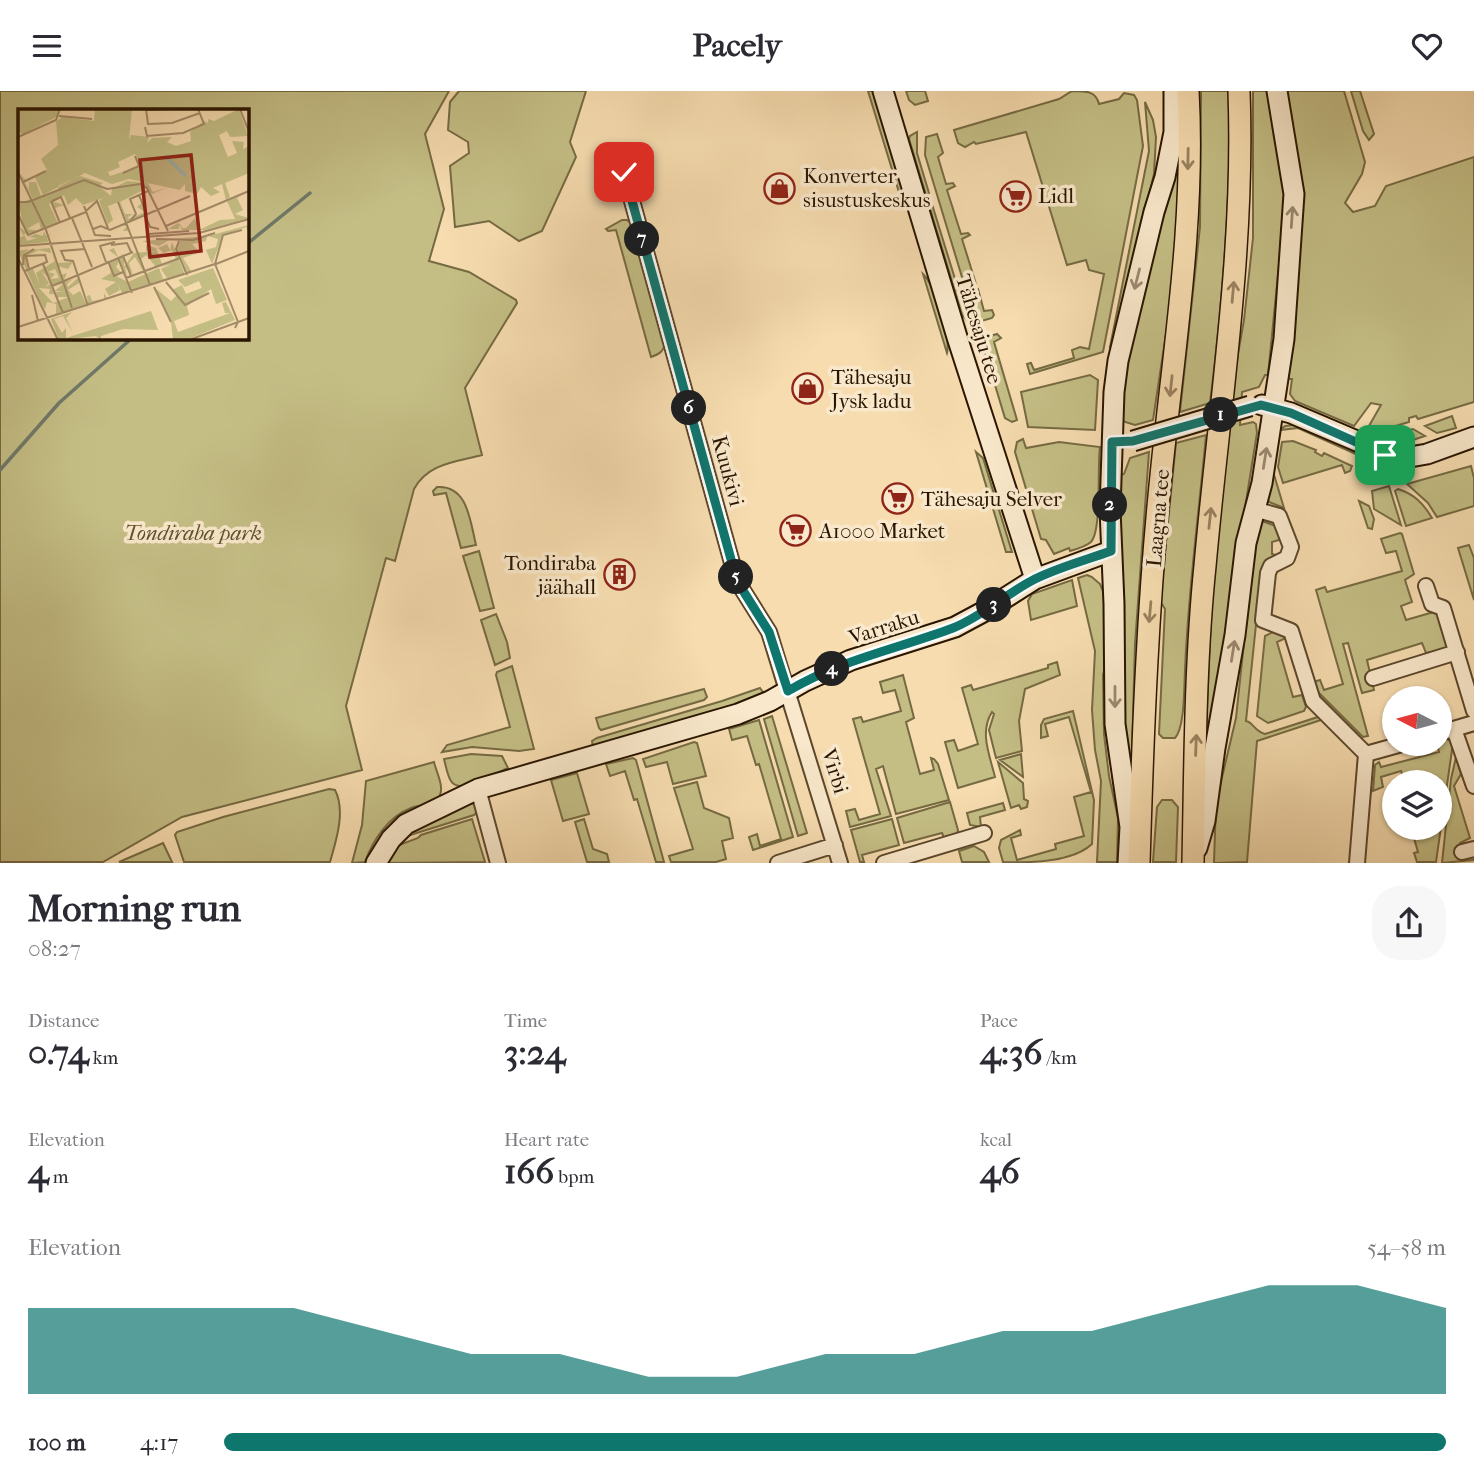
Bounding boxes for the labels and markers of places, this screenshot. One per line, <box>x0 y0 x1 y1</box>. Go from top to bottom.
pin <box>594 142 654 202</box>
place label: Konverter sisustuskeskus <box>803 164 931 212</box>
shop icon: Konverter sisustuskeskus <box>763 171 797 205</box>
supermarket icon: Lidl <box>998 179 1032 213</box>
place label: Lidl <box>1038 184 1074 208</box>
pin: 7 <box>624 221 660 257</box>
place label: Tähesaju Jysk ladu <box>829 365 911 413</box>
shop icon: Tähesaju Jysk ladu <box>791 372 825 406</box>
pin: 6 <box>672 391 706 425</box>
pin: 1 <box>1204 397 1238 433</box>
pin <box>1355 425 1415 485</box>
supermarket icon: Tähesaju Selver <box>881 482 915 516</box>
place label: Tähesaju Selver <box>921 487 1062 511</box>
pin: 2 <box>1092 487 1128 523</box>
supermarket icon: A1000 Market <box>779 514 813 548</box>
place label: A1000 Market <box>818 519 946 543</box>
place label: Tondiraba jäähall <box>504 551 596 599</box>
building icon: Tondiraba jäähall <box>602 558 636 592</box>
pin: 5 <box>718 559 754 595</box>
pin: 3 <box>976 587 1012 623</box>
pin: 4 <box>814 651 850 687</box>

